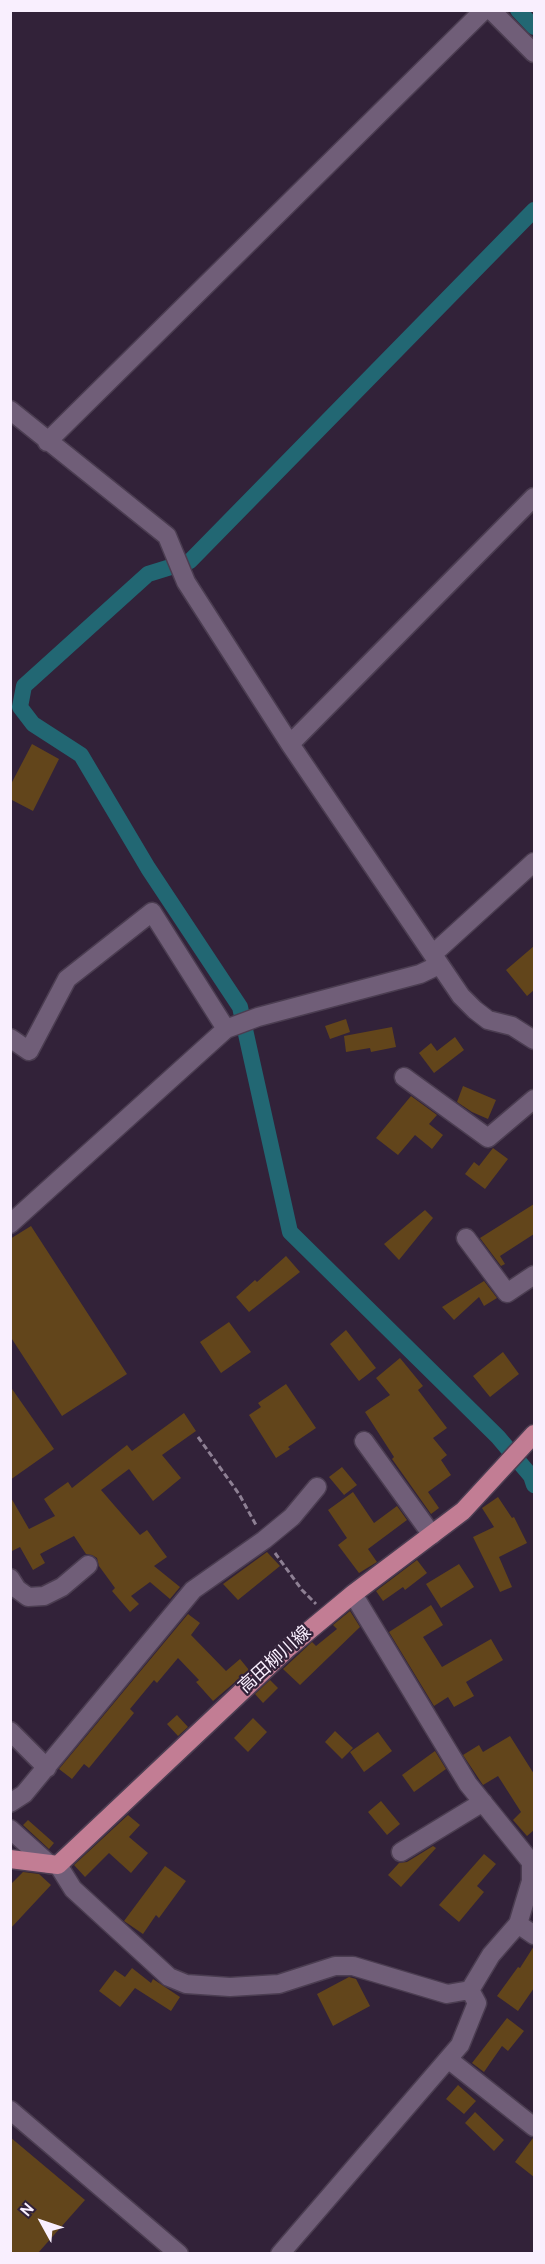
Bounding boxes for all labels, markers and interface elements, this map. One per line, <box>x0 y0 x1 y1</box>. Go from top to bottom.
street label: 高田柳川線 <box>235 1623 317 1699</box>
north arrow <box>12 2192 72 2252</box>
text: N <box>17 2200 40 2221</box>

